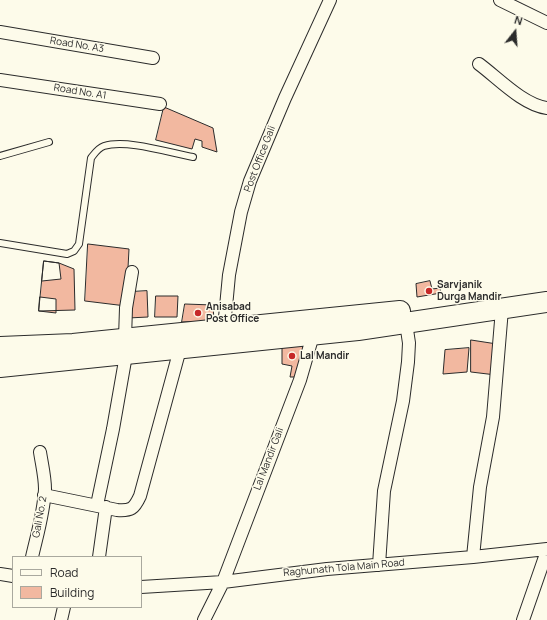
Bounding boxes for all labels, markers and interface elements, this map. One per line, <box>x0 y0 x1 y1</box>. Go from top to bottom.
north arrow <box>495 12 535 52</box>
text: N <box>513 12 525 28</box>
street label: Road No. A3 <box>49 35 105 55</box>
street label: Road No. A1 <box>53 82 107 102</box>
street label: Post Office Gali <box>242 124 278 194</box>
place label: Sarvjanik Durga Mandir <box>437 279 501 302</box>
marker: Sarvjanik Durga Mandir <box>424 286 434 296</box>
place label: Anisabad Post Office <box>206 301 259 324</box>
marker: Anisabad Post Office <box>193 308 203 318</box>
place label: Lal Mandir <box>300 350 349 362</box>
marker: Lal Mandir <box>287 351 297 361</box>
street label: Lal Mandir Gali <box>252 426 286 492</box>
street label: Gali No. 2 <box>30 495 50 539</box>
legend <box>12 556 142 608</box>
street label: Raghunath Tola Main Road <box>283 557 405 579</box>
text: Road <box>50 564 78 581</box>
text: Building <box>50 584 94 601</box>

